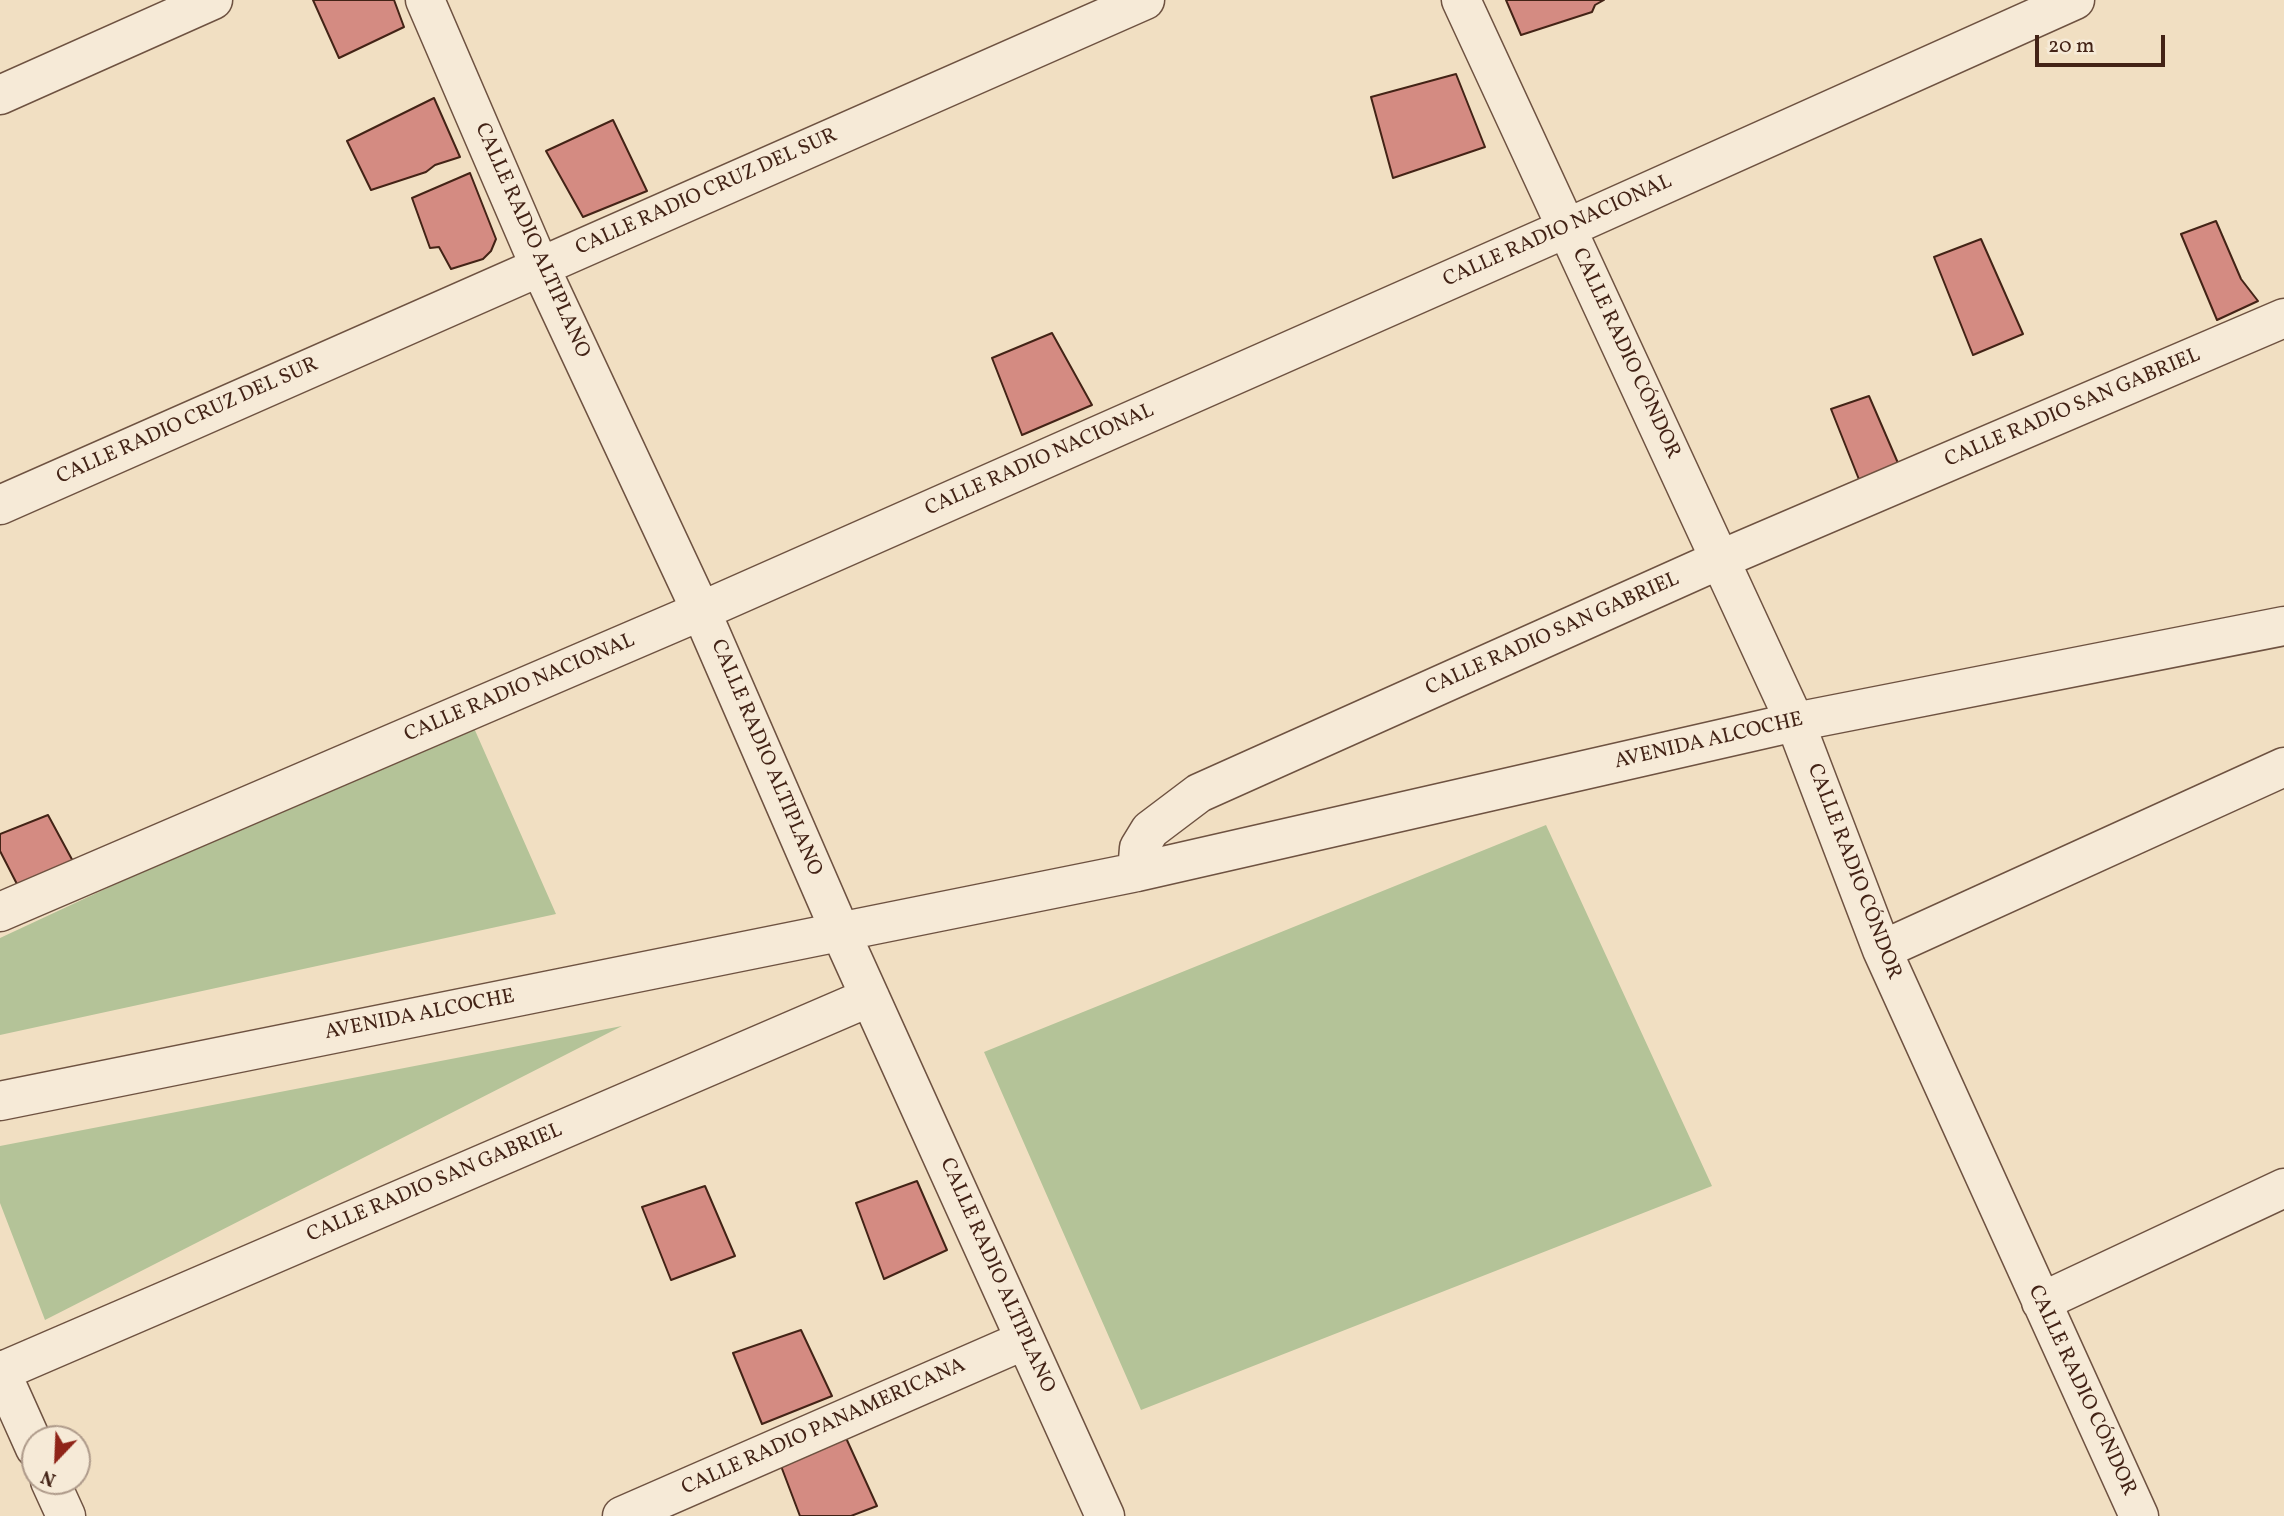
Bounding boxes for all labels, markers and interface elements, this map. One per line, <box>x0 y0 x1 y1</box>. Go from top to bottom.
scale bar <box>2039 21 2168 65</box>
text: 20 m <box>2048 32 2094 61</box>
street label: CALLE RADIO ALTIPLANO <box>468 120 594 362</box>
street label: CALLE RADIO CRUZ DEL SUR <box>572 124 842 262</box>
street label: CALLE RADIO NACIONAL <box>1440 170 1676 294</box>
street label: CALLE RADIO CÓNDOR <box>1565 245 1685 463</box>
street label: CALLE RADIO SAN GABRIEL <box>1942 344 2204 474</box>
street label: CALLE RADIO CRUZ DEL SUR <box>53 353 323 491</box>
street label: CALLE RADIO NACIONAL <box>922 399 1158 523</box>
street label: CALLE RADIO SAN GABRIEL <box>1422 568 1684 702</box>
street label: CALLE RADIO NACIONAL <box>401 629 639 749</box>
street label: CALLE RADIO ALTIPLANO <box>704 636 826 880</box>
street label: AVENIDA ALCOCHE <box>1612 708 1806 776</box>
street label: CALLE RADIO CÓNDOR <box>1800 761 1906 983</box>
street label: AVENIDA ALCOCHE <box>323 985 517 1047</box>
street label: CALLE RADIO SAN GABRIEL <box>304 1119 566 1249</box>
street label: CALLE RADIO ALTIPLANO <box>933 1155 1059 1397</box>
street label: CALLE RADIO CÓNDOR <box>2021 1282 2141 1500</box>
street label: CALLE RADIO PANAMERICANA <box>678 1354 970 1502</box>
north arrow <box>21 1425 91 1495</box>
text: N <box>37 1463 60 1492</box>

